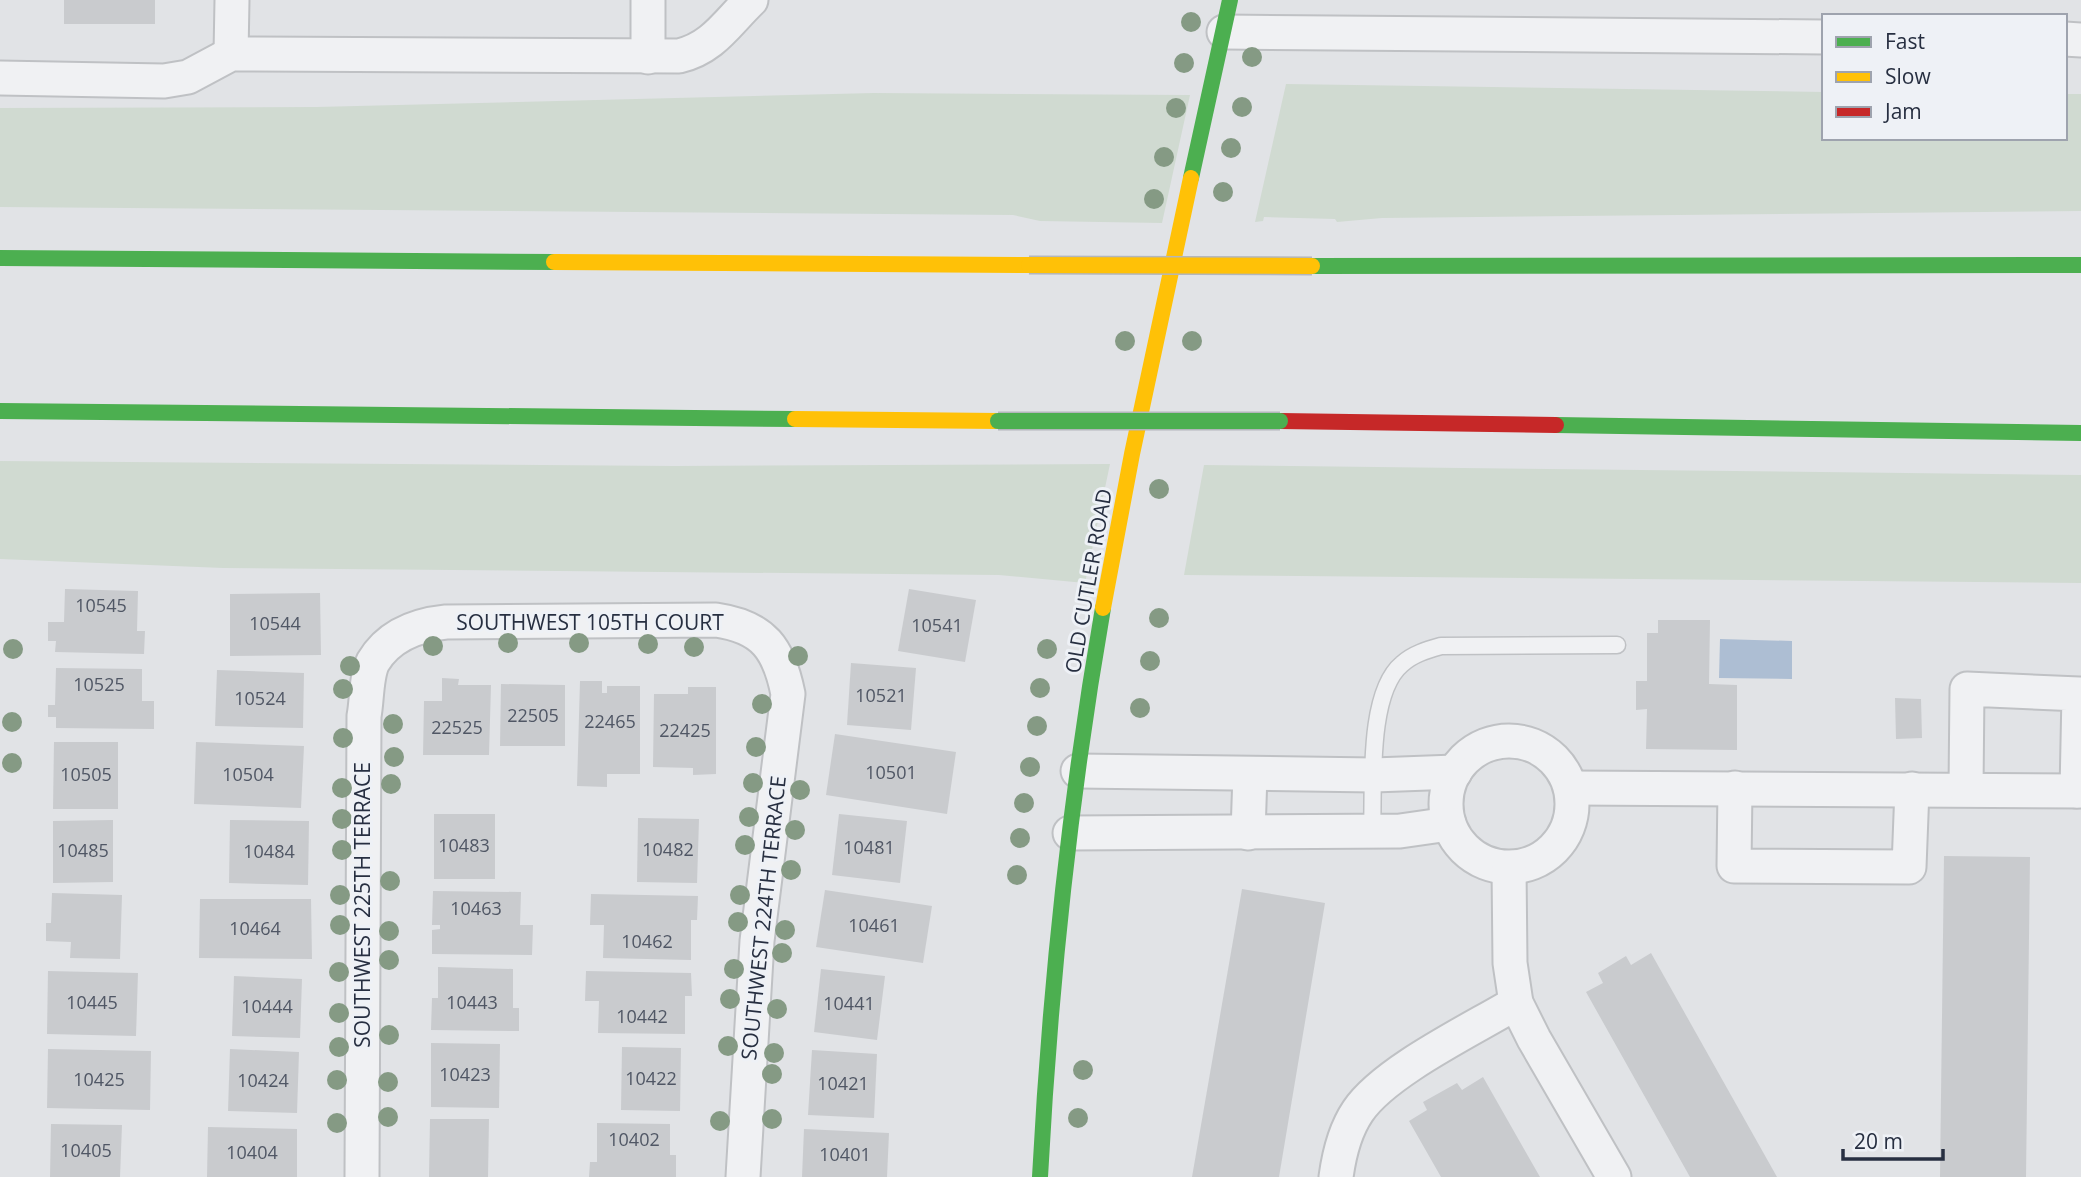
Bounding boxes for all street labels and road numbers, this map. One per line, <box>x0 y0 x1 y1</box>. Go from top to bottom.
street label: OLD CUTLER ROAD <box>1058 486 1118 675</box>
street label: SOUTHWEST 105TH COURT <box>456 608 724 636</box>
street label: SOUTHWEST 225TH TERRACE <box>348 762 376 1048</box>
street label: SOUTHWEST 224TH TERRACE <box>734 774 792 1061</box>

